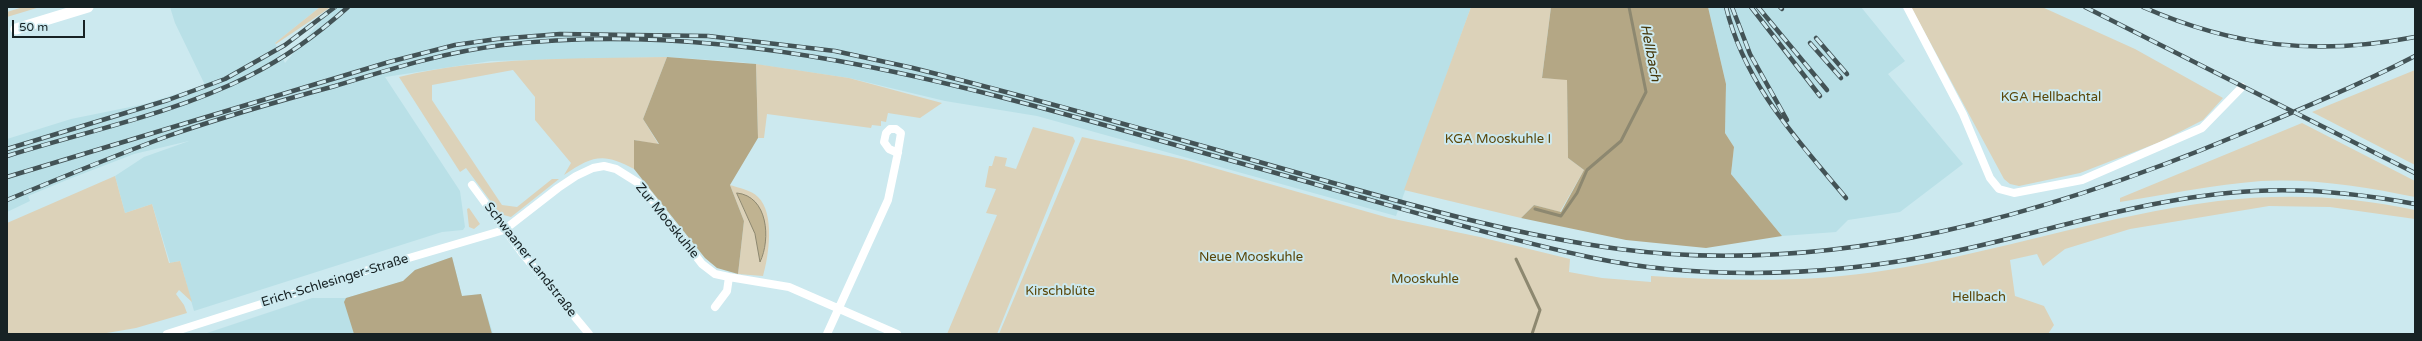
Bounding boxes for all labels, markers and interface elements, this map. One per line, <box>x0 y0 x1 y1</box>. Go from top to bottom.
scale bar <box>14 12 87 38</box>
text: 50 m <box>19 20 48 34</box>
water label: Hellbach <box>1636 23 1664 83</box>
park label: KGA Hellbachtal <box>2001 90 2101 106</box>
park label: KGA Mooskuhle I <box>1445 132 1551 148</box>
street label: Zur Mooskuhle <box>632 180 702 262</box>
street label: Schwaaner Landstraße <box>481 200 579 320</box>
park label: Neue Mooskuhle <box>1199 250 1303 266</box>
street label: Erich-Schlesinger-Straße <box>260 251 410 311</box>
park label: Mooskuhle <box>1391 272 1459 288</box>
park label: Kirschblüte <box>1025 284 1095 300</box>
park label: Hellbach <box>1952 290 2006 306</box>

